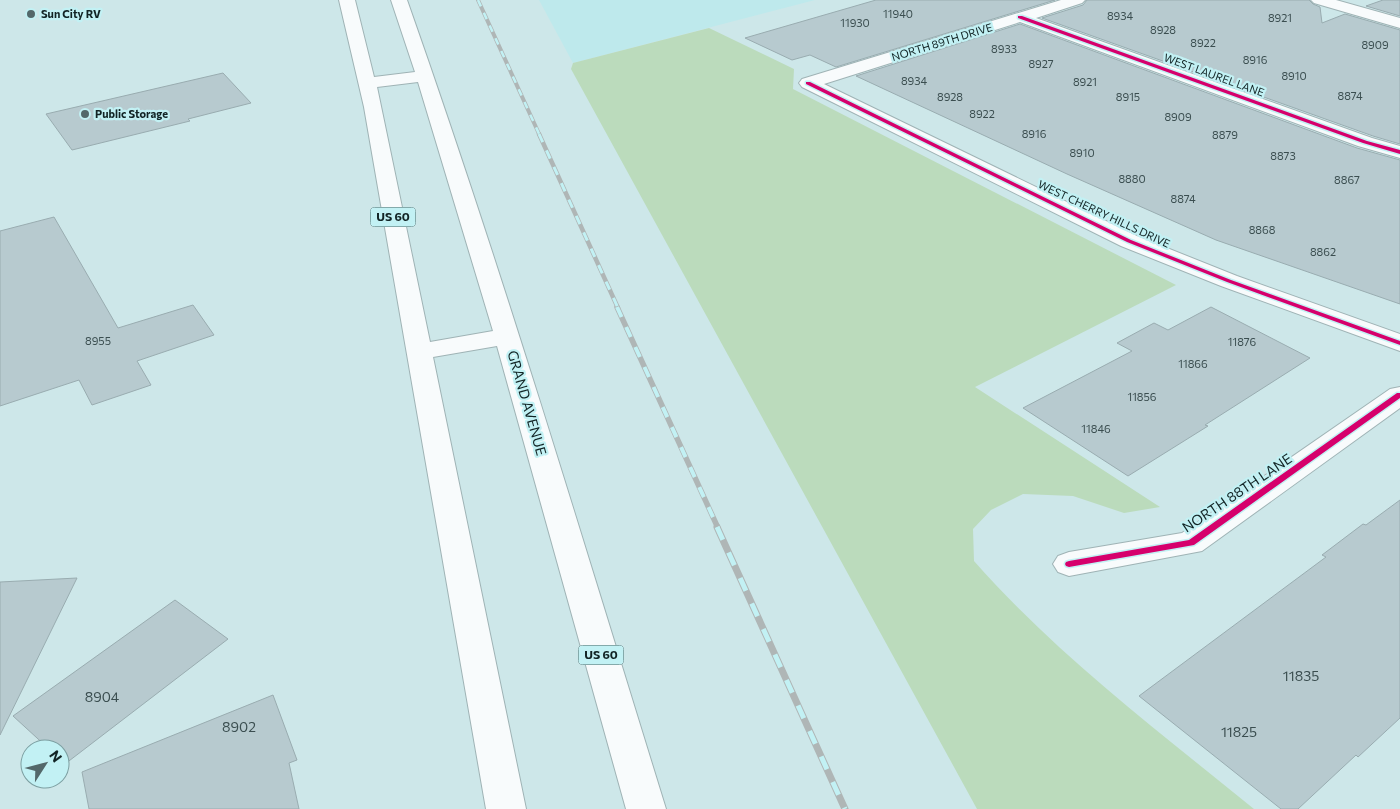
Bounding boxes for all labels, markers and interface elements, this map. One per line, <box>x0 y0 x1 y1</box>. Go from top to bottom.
place label: Sun City RV <box>41 7 101 20</box>
house number: 11940 <box>883 7 913 20</box>
marker: Sun City RV <box>25 8 37 20</box>
house number: 8934 <box>1107 9 1133 22</box>
house number: 8921 <box>1268 11 1292 24</box>
house number: 11930 <box>840 16 870 29</box>
street label: NORTH 89TH DRIVE <box>890 20 994 63</box>
house number: 8928 <box>1150 23 1176 36</box>
house number: 8922 <box>1190 36 1216 49</box>
house number: 8909 <box>1361 38 1389 51</box>
house number: 8933 <box>991 42 1017 55</box>
street label: WEST LAUREL LANE <box>1162 50 1266 99</box>
house number: 8916 <box>1243 53 1268 66</box>
house number: 8927 <box>1028 57 1054 70</box>
house number: 8910 <box>1281 69 1307 82</box>
house number: 8934 <box>901 74 927 87</box>
house number: 8921 <box>1073 75 1097 88</box>
house number: 8874 <box>1337 89 1363 102</box>
house number: 8928 <box>937 90 963 103</box>
house number: 8915 <box>1116 90 1140 103</box>
place label: Public Storage <box>95 107 168 120</box>
house number: 8922 <box>969 107 995 120</box>
marker: Public Storage <box>79 108 91 120</box>
house number: 8909 <box>1164 110 1192 123</box>
house number: 8916 <box>1022 127 1047 140</box>
house number: 8879 <box>1212 128 1238 141</box>
house number: 8910 <box>1069 146 1095 159</box>
house number: 8873 <box>1270 149 1296 162</box>
house number: 8880 <box>1118 172 1146 185</box>
house number: 8867 <box>1334 173 1360 186</box>
street label: WEST CHERRY HILLS DRIVE <box>1036 177 1172 250</box>
house number: 8874 <box>1170 192 1196 205</box>
road number: US 60 <box>370 208 416 226</box>
house number: 8868 <box>1249 223 1276 236</box>
house number: 8862 <box>1310 245 1336 258</box>
house number: 8955 <box>85 334 111 347</box>
house number: 11876 <box>1228 335 1257 348</box>
street label: GRAND AVENUE <box>504 348 551 457</box>
house number: 11866 <box>1178 357 1208 370</box>
house number: 11856 <box>1127 390 1157 403</box>
house number: 11846 <box>1081 422 1111 435</box>
street label: NORTH 88TH LANE <box>1179 450 1295 536</box>
road number: US 60 <box>578 646 624 664</box>
house number: 11835 <box>1283 667 1319 684</box>
house number: 8904 <box>85 688 120 705</box>
house number: 8902 <box>222 718 256 735</box>
house number: 11825 <box>1221 723 1257 740</box>
north arrow <box>20 739 70 789</box>
text: N <box>46 747 66 765</box>

